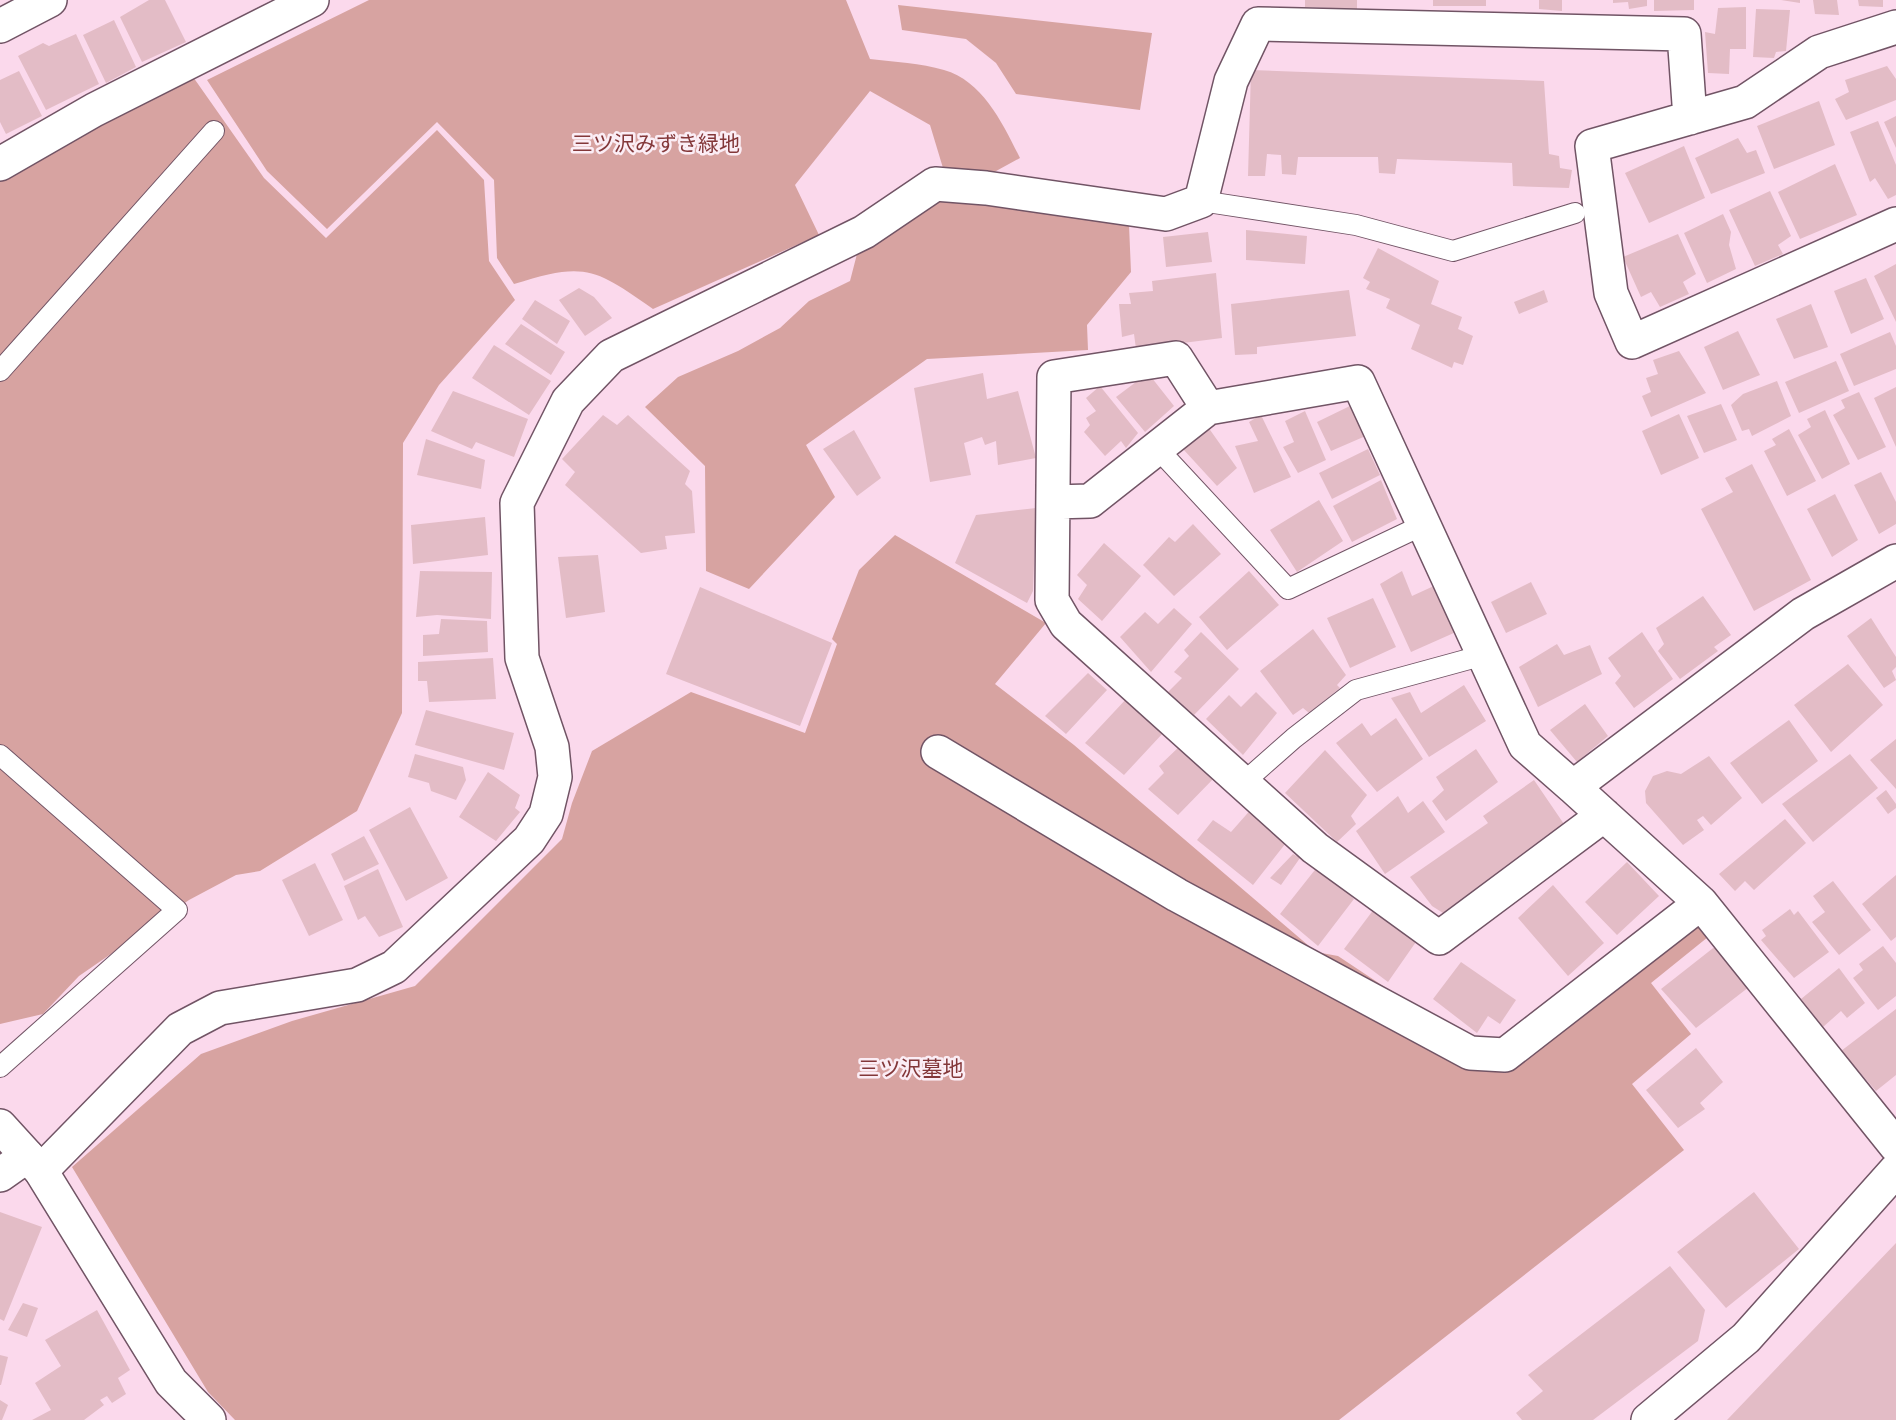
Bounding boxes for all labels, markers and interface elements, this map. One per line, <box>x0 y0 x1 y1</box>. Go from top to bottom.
park label: 三ツ沢みずき緑地 <box>572 129 740 159</box>
park label: 三ツ沢墓地 <box>859 1054 964 1084</box>

